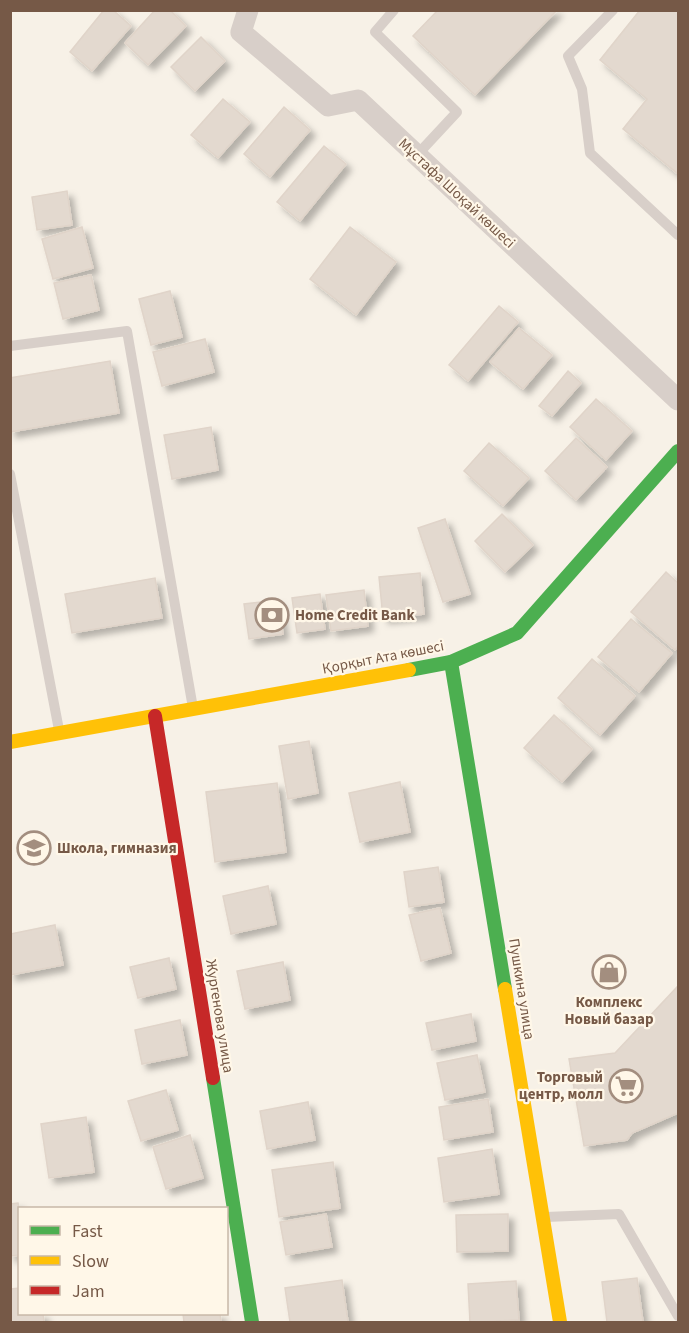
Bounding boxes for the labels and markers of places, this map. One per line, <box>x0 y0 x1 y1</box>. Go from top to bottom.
bank icon: Home Credit Bank <box>254 597 290 633</box>
place label: Home Credit Bank <box>295 605 415 626</box>
school or university icon: Школа, гимназия <box>16 830 52 866</box>
place label: Школа, гимназия <box>57 838 177 859</box>
shop icon: Комплекс Новый базар <box>591 954 627 990</box>
place label: Комплекс Новый базар <box>565 992 654 1030</box>
place label: Торговый центр, молл <box>519 1067 603 1105</box>
supermarket icon: Торговый центр, молл <box>608 1068 644 1104</box>

